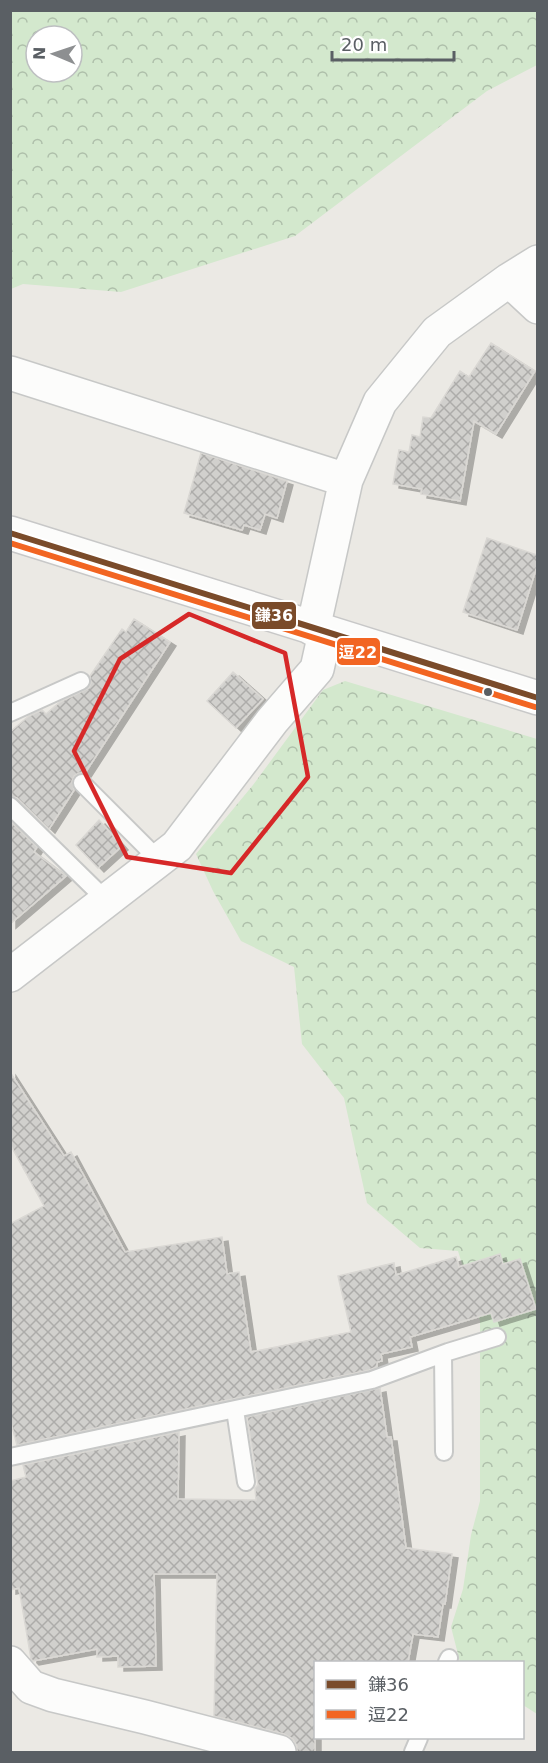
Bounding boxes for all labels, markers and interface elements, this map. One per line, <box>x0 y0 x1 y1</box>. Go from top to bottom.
north arrow <box>24 24 84 84</box>
scale bar <box>332 24 454 62</box>
text: 20 m <box>341 34 387 55</box>
text: N <box>30 46 49 61</box>
line badge: 鎌36 <box>251 601 297 630</box>
text: 鎌36 <box>255 606 293 625</box>
line badge: 逗22 <box>336 637 381 666</box>
text: 逗22 <box>339 643 377 662</box>
unlabelled marker <box>482 686 494 698</box>
legend <box>314 1661 524 1739</box>
text: 鎌36 <box>368 1674 409 1695</box>
text: 逗22 <box>368 1704 409 1725</box>

